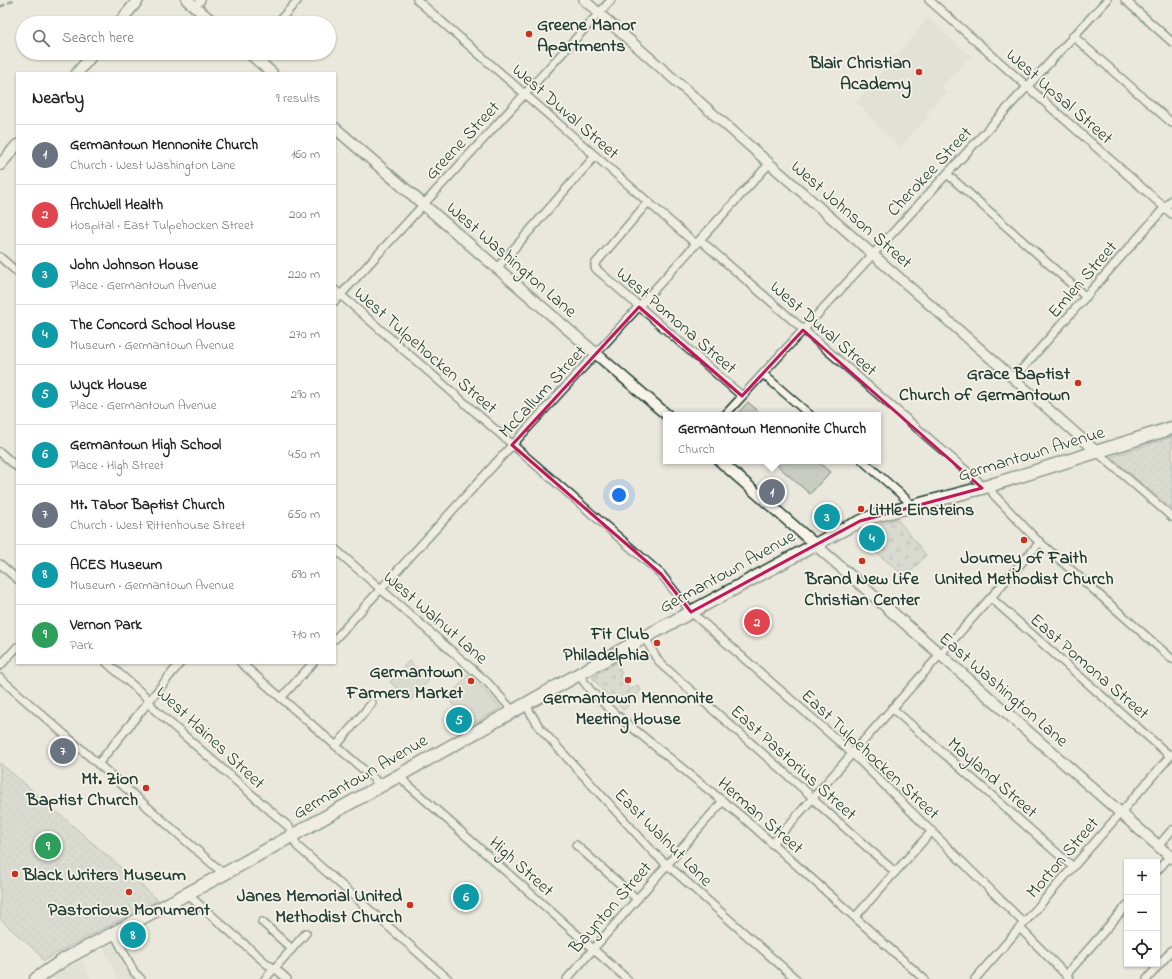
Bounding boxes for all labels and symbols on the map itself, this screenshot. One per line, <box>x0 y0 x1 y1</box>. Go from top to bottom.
place label: Greene Manor Apartments <box>537 13 636 60</box>
marker: Greene Manor Apartments <box>524 29 534 39</box>
street label: West Upsal Street <box>999 44 1118 151</box>
place label: Blair Christian Academy <box>809 51 911 99</box>
street label: West Duval Street <box>505 59 624 167</box>
marker: Blair Christian Academy <box>914 67 924 77</box>
street label: Greene Street <box>420 96 507 187</box>
street label: Cherokee Street <box>882 122 979 223</box>
street label: West Johnson Street <box>784 155 917 276</box>
street label: West Washington Lane <box>439 196 582 326</box>
street label: Emlen Street <box>1043 236 1124 325</box>
street label: West Pomona Street <box>610 262 742 381</box>
street label: West Duval Street <box>763 276 882 384</box>
street label: West Tulpehocken Street <box>347 282 502 421</box>
street label: McCallum Street <box>493 340 593 445</box>
place label: Grace Baptist Church of Germantown <box>899 362 1071 409</box>
marker: Grace Baptist Church of Germantown <box>1073 378 1083 388</box>
street label: Germantown Avenue <box>955 420 1109 490</box>
pin: 1 <box>759 477 785 507</box>
your location <box>609 485 629 505</box>
place label: Little Einsteins <box>869 498 974 524</box>
pin: 3 <box>814 502 840 532</box>
marker: Little Einsteins <box>856 504 866 514</box>
pin: 4 <box>859 523 885 553</box>
street label: Germantown Avenue <box>655 524 802 621</box>
marker: Journey of Faith United Methodist Church <box>1019 535 1029 545</box>
place label: Journey of Faith United Methodist Church <box>934 546 1114 593</box>
marker: Brand New Life Christian Center <box>857 556 867 566</box>
street label: West Walnut Lane <box>377 566 494 672</box>
place label: Brand New Life Christian Center <box>804 567 920 614</box>
pin: 2 <box>744 607 770 637</box>
street label: East Pomona Street <box>1023 608 1154 727</box>
place label: Fit Club Philadelphia <box>563 622 649 669</box>
street label: East Washington Lane <box>932 627 1074 755</box>
marker: Fit Club Philadelphia <box>652 638 662 648</box>
place label: Germantown Farmers Market <box>346 660 464 707</box>
marker: Germantown Mennonite Meeting House <box>623 675 633 685</box>
marker: Germantown Farmers Market <box>466 676 476 686</box>
street label: West Haines Street <box>149 681 270 796</box>
street label: East Tulpehocken Street <box>794 684 945 827</box>
place label: Germantown Mennonite Meeting House <box>543 686 714 734</box>
street label: East Pastorius Street <box>724 700 862 827</box>
pin: 5 <box>446 705 472 735</box>
street label: Germantown Avenue <box>289 728 434 827</box>
street label: Mayland Street <box>941 732 1043 825</box>
pin: 7 <box>50 736 76 766</box>
place label: Mt. Zion Baptist Church <box>26 767 138 814</box>
street label: Herman Street <box>711 772 808 861</box>
marker: Mt. Zion Baptist Church <box>141 783 151 793</box>
street label: East Walnut Lane <box>607 783 718 894</box>
street label: Morton Street <box>1021 812 1106 905</box>
pin: 9 <box>35 831 61 861</box>
street label: High Street <box>482 831 559 904</box>
street label: Baynton Street <box>563 856 659 961</box>
place label: Black Writers Museum <box>22 863 186 889</box>
marker: Black Writers Museum <box>10 869 20 879</box>
pin: 6 <box>453 882 479 912</box>
place label: Janes Memorial United Methodist Church <box>237 884 403 931</box>
marker: Pastorious Monument <box>124 887 134 897</box>
place label: Pastorious Monument <box>48 898 211 924</box>
marker: Janes Memorial United Methodist Church <box>405 900 415 910</box>
pin: 8 <box>120 920 146 950</box>

